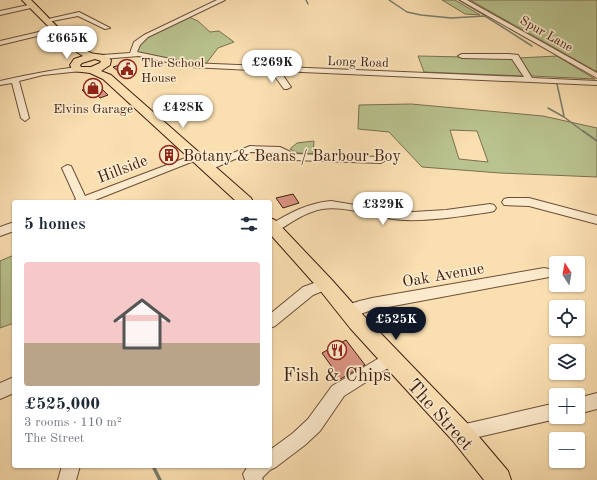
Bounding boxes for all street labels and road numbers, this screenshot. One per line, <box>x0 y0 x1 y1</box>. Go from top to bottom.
street label: Spur Lane <box>518 14 575 55</box>
street label: Long Road <box>327 55 389 70</box>
street label: Hillside <box>95 153 150 187</box>
street label: Oak Avenue <box>401 261 485 291</box>
street label: The Street <box>403 377 476 455</box>

